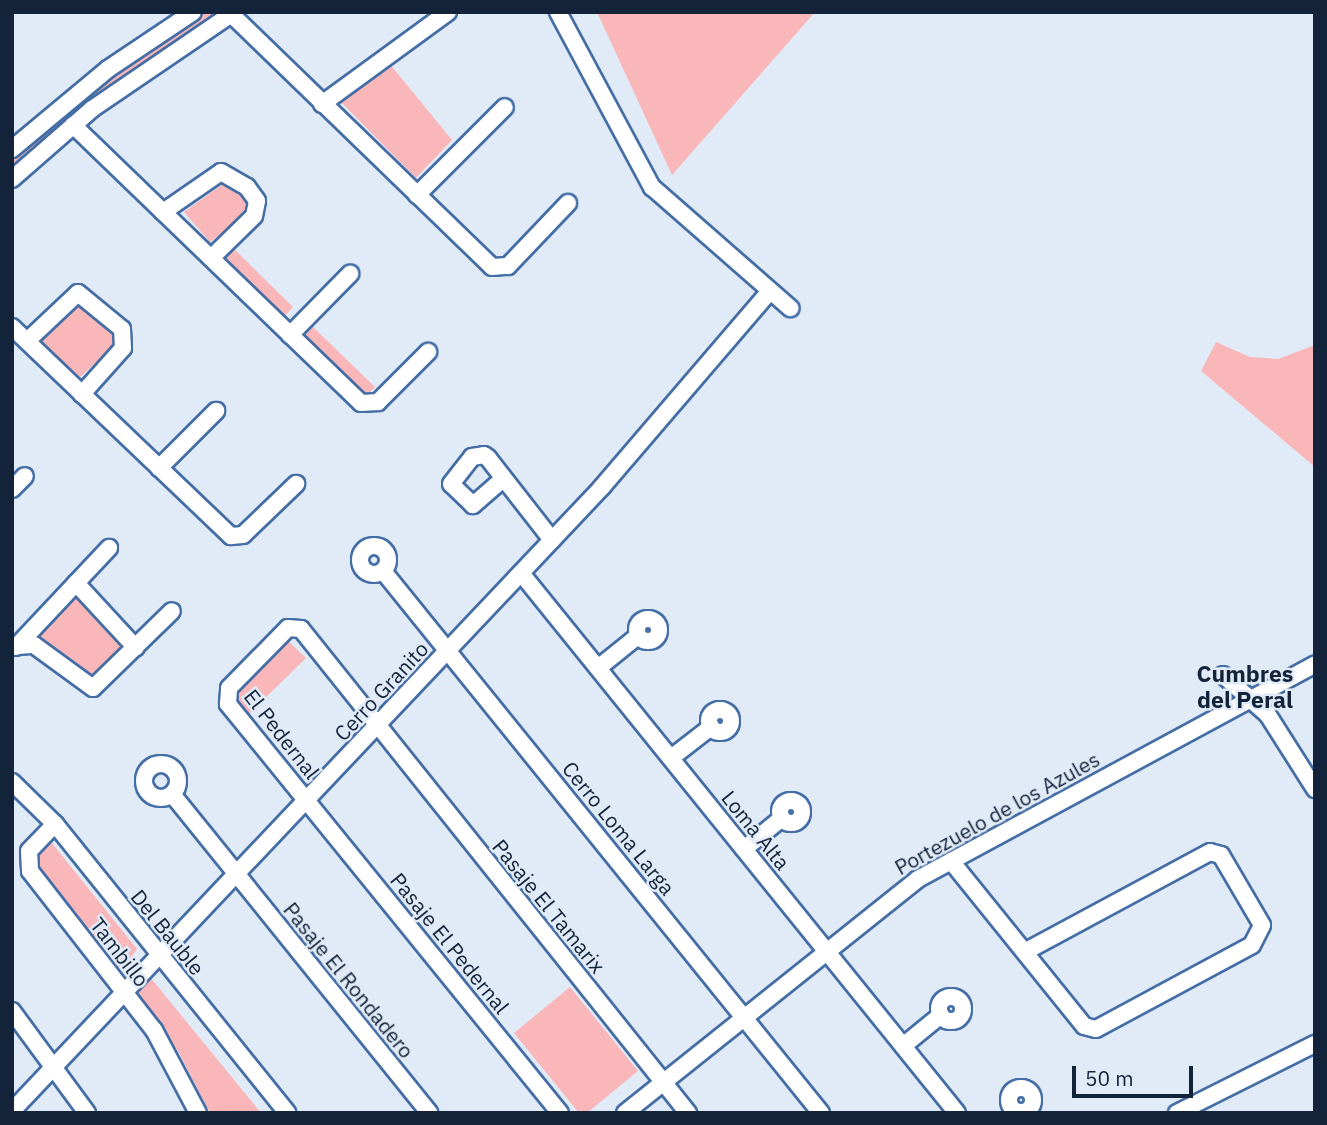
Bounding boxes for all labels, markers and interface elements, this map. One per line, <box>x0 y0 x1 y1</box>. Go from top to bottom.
street label: Cerro Granito <box>329 636 433 746</box>
district label: Cumbres del Peral <box>1197 659 1293 713</box>
street label: El Pedernal <box>239 684 325 784</box>
street label: Portezuelo de los Azules <box>890 746 1104 880</box>
street label: Cerro Loma Larga <box>557 756 681 900</box>
street label: Loma Alta <box>717 785 795 875</box>
street label: Pasaje El Tamarix <box>487 834 611 978</box>
street label: Pasaje El Pedernal <box>385 867 515 1019</box>
street label: Del Bauble <box>126 884 210 980</box>
street label: Pasaje El Rondadero <box>278 897 420 1063</box>
street label: Tambillo <box>85 912 155 992</box>
scale bar <box>1075 1052 1196 1096</box>
text: 50 m <box>1085 1064 1134 1092</box>

